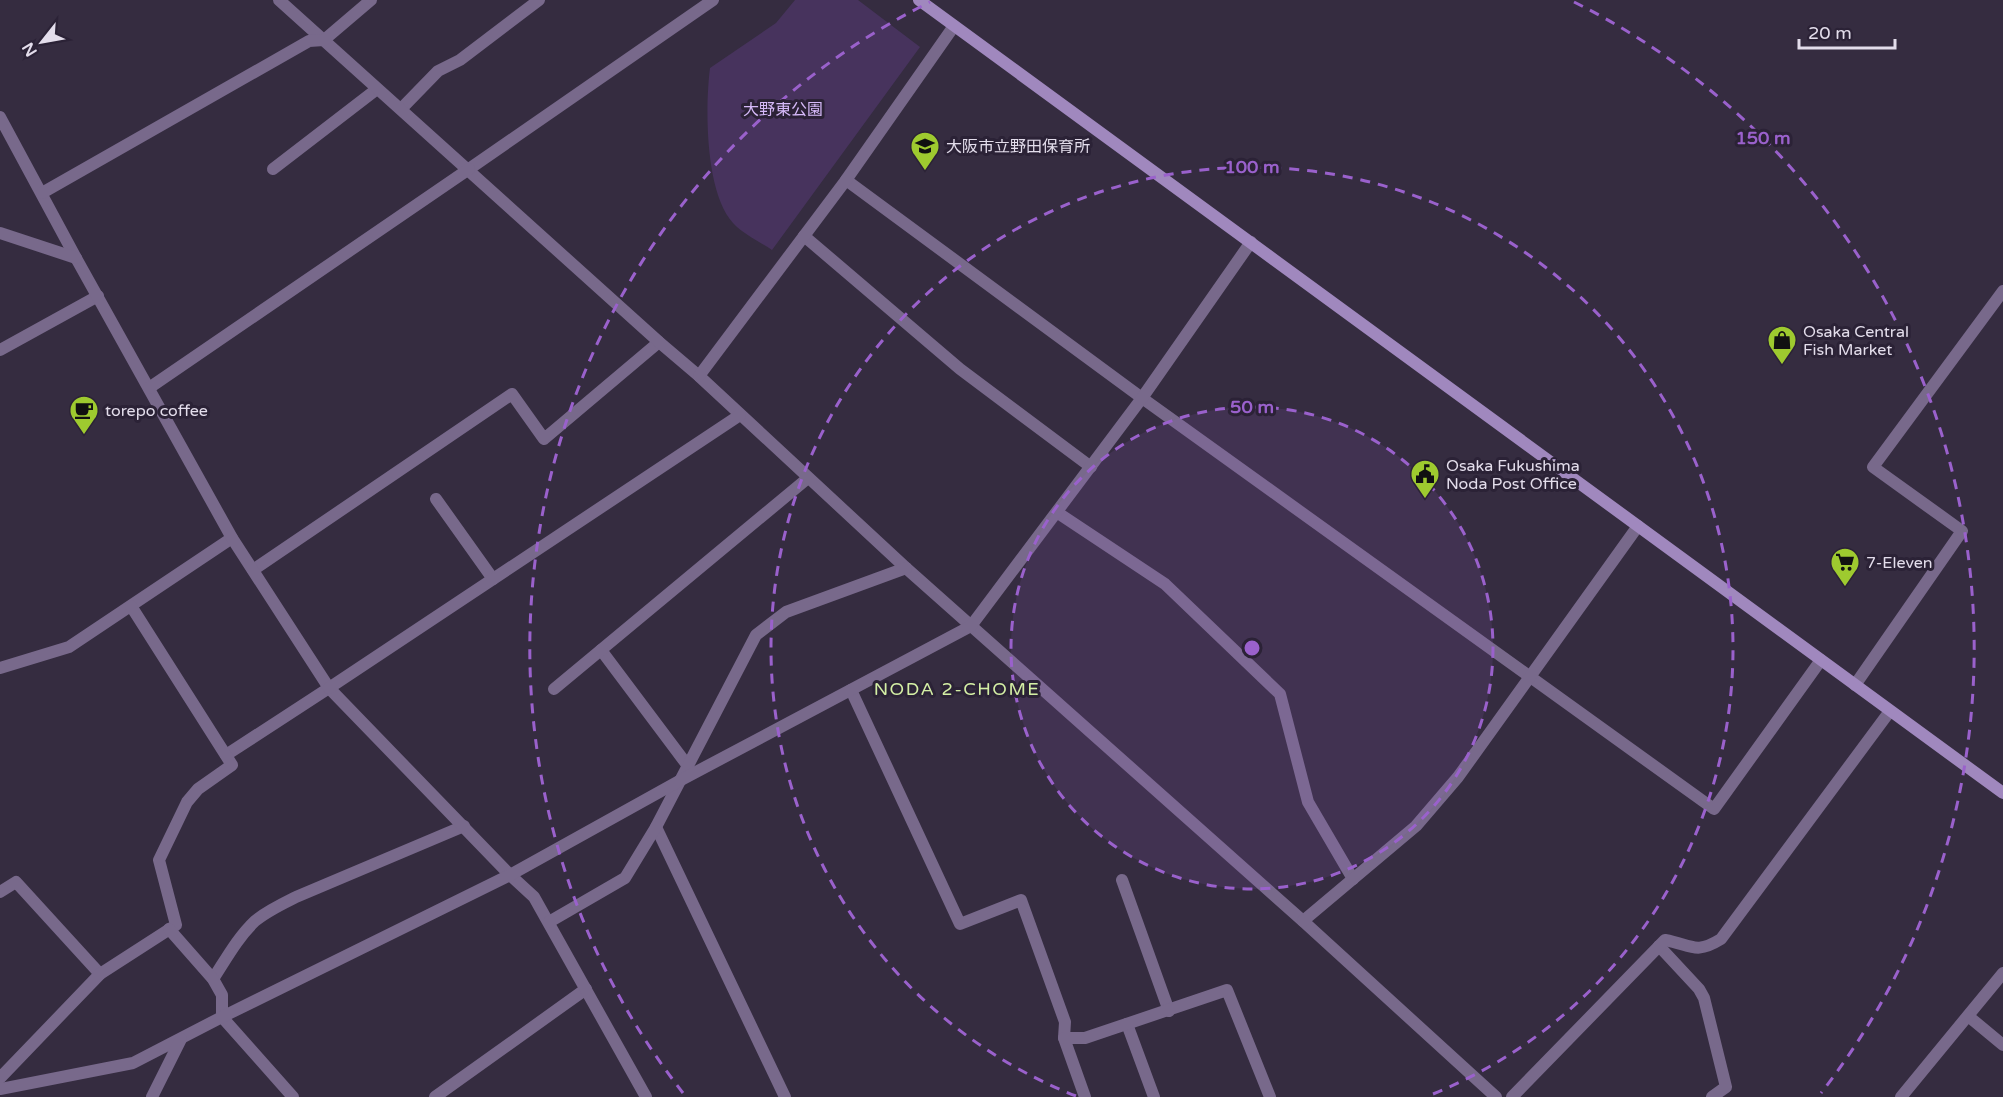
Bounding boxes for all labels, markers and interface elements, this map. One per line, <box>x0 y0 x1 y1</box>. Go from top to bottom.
north arrow <box>12 12 72 72</box>
scale bar <box>1799 12 1895 50</box>
text: 20 m <box>1808 22 1852 44</box>
text: N <box>18 39 42 60</box>
park label: 大野東公園 <box>743 100 823 120</box>
text: 150 m <box>1735 127 1791 149</box>
school or university icon: 大阪市立野田保育所 <box>909 130 941 172</box>
place label: 大阪市立野田保育所 <box>946 137 1090 157</box>
text: 100 m <box>1224 156 1280 178</box>
place label: Osaka Central Fish Market <box>1803 322 1909 360</box>
shop icon: Osaka Central Fish Market <box>1766 324 1798 366</box>
cafe icon: torepo coffee <box>68 394 100 436</box>
text: 50 m <box>1230 396 1274 418</box>
place label: torepo coffee <box>105 401 208 421</box>
place label: Osaka Fukushima Noda Post Office <box>1446 456 1580 494</box>
public building icon: Osaka Fukushima Noda Post Office <box>1409 458 1441 500</box>
supermarket icon: 7-Eleven <box>1829 546 1861 588</box>
place label: 7-Eleven <box>1866 553 1933 573</box>
centre of rings <box>1242 638 1262 658</box>
district label: NODA 2-CHOME <box>874 678 1040 700</box>

